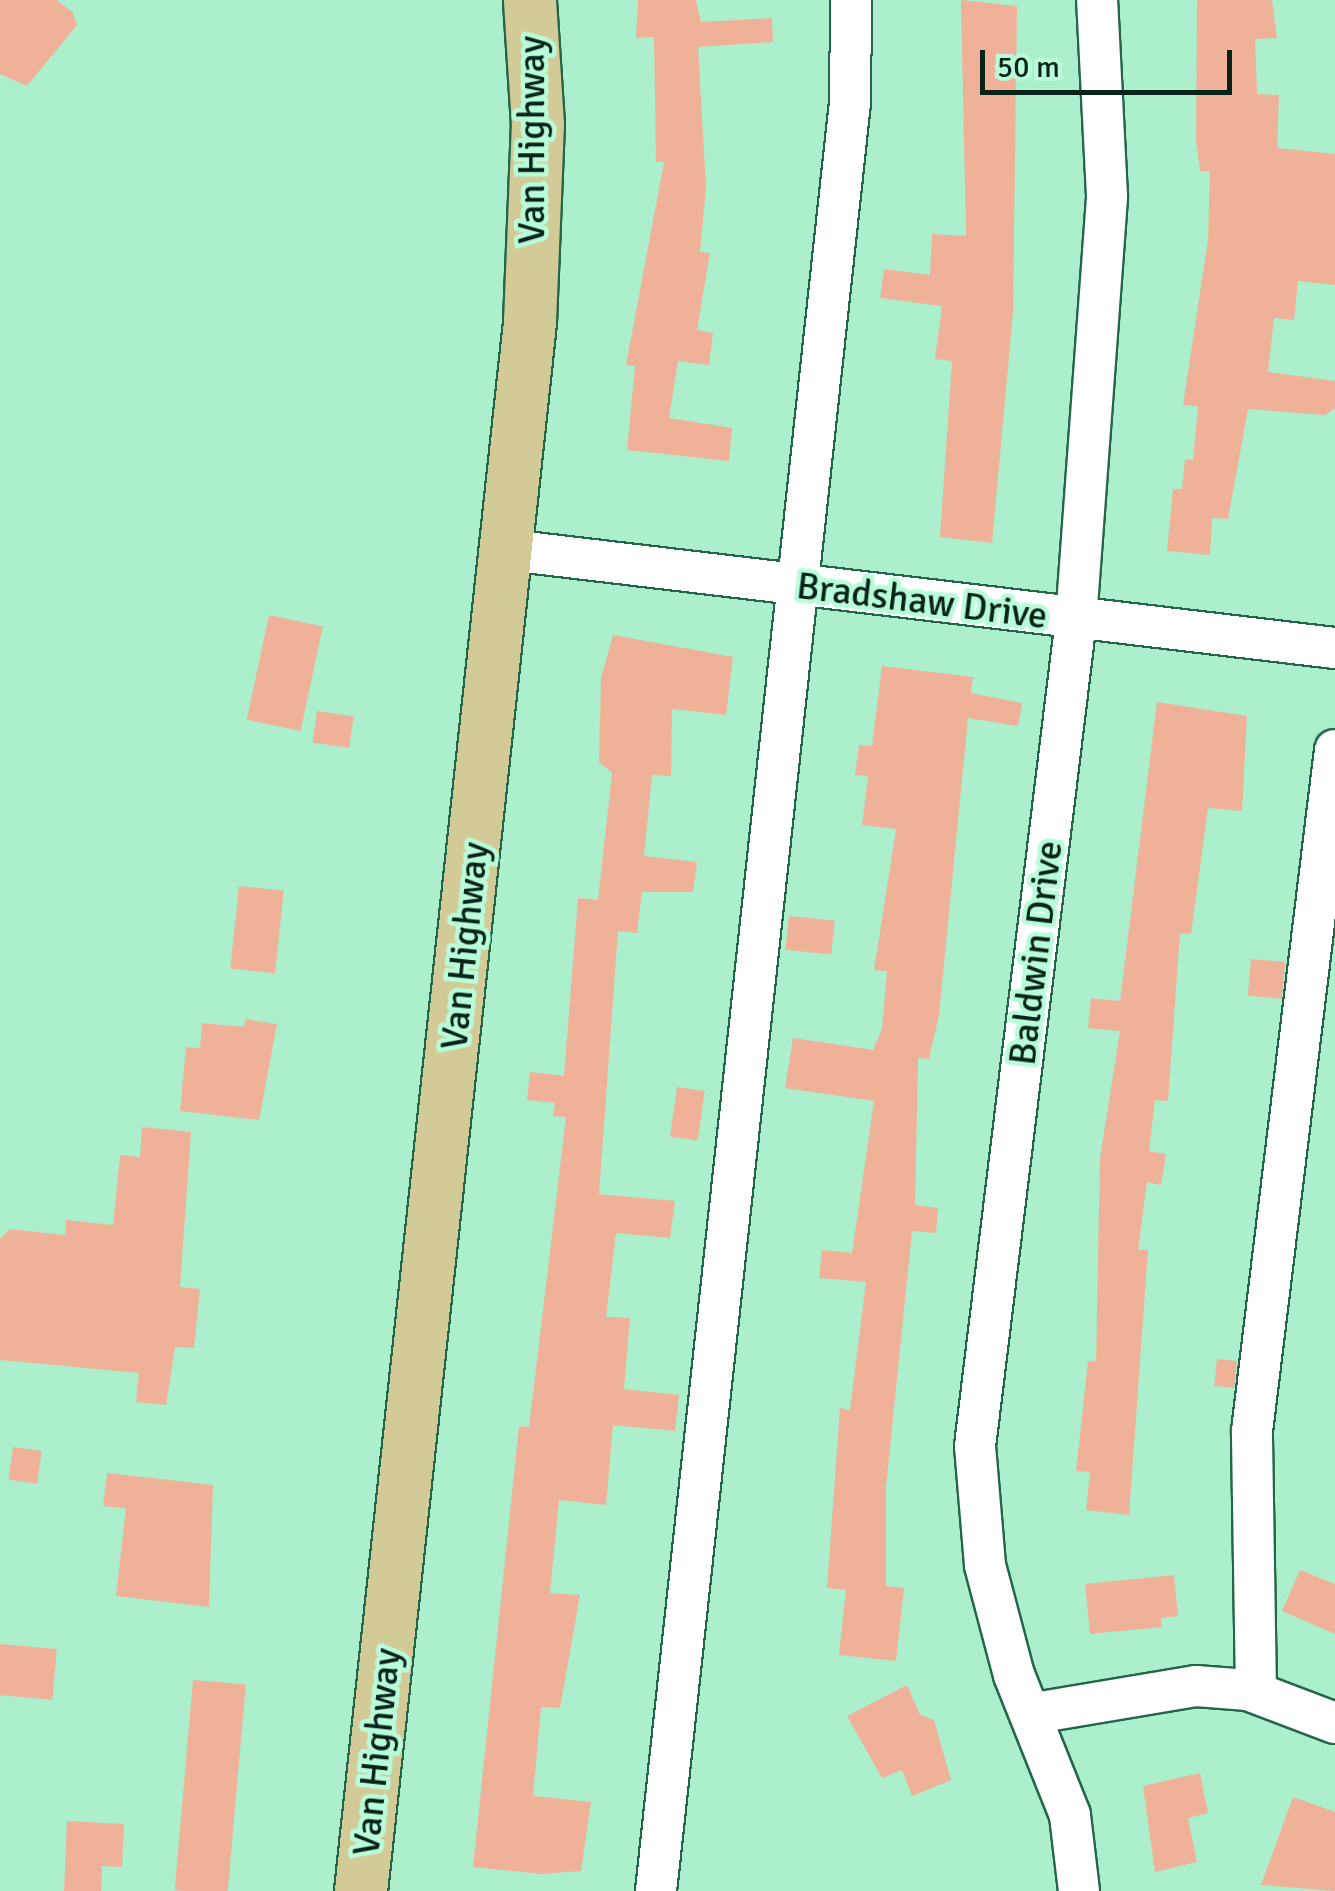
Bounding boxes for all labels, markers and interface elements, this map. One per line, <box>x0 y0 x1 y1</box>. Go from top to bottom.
scale bar <box>985 30 1238 92</box>
street label: Van Highway <box>509 36 555 244</box>
text: 50 m <box>997 49 1060 86</box>
street label: Bradshaw Drive <box>794 563 1050 639</box>
street label: Baldwin Drive <box>1000 838 1072 1068</box>
street label: Van Highway <box>431 840 499 1052</box>
street label: Van Highway <box>343 1646 411 1858</box>

